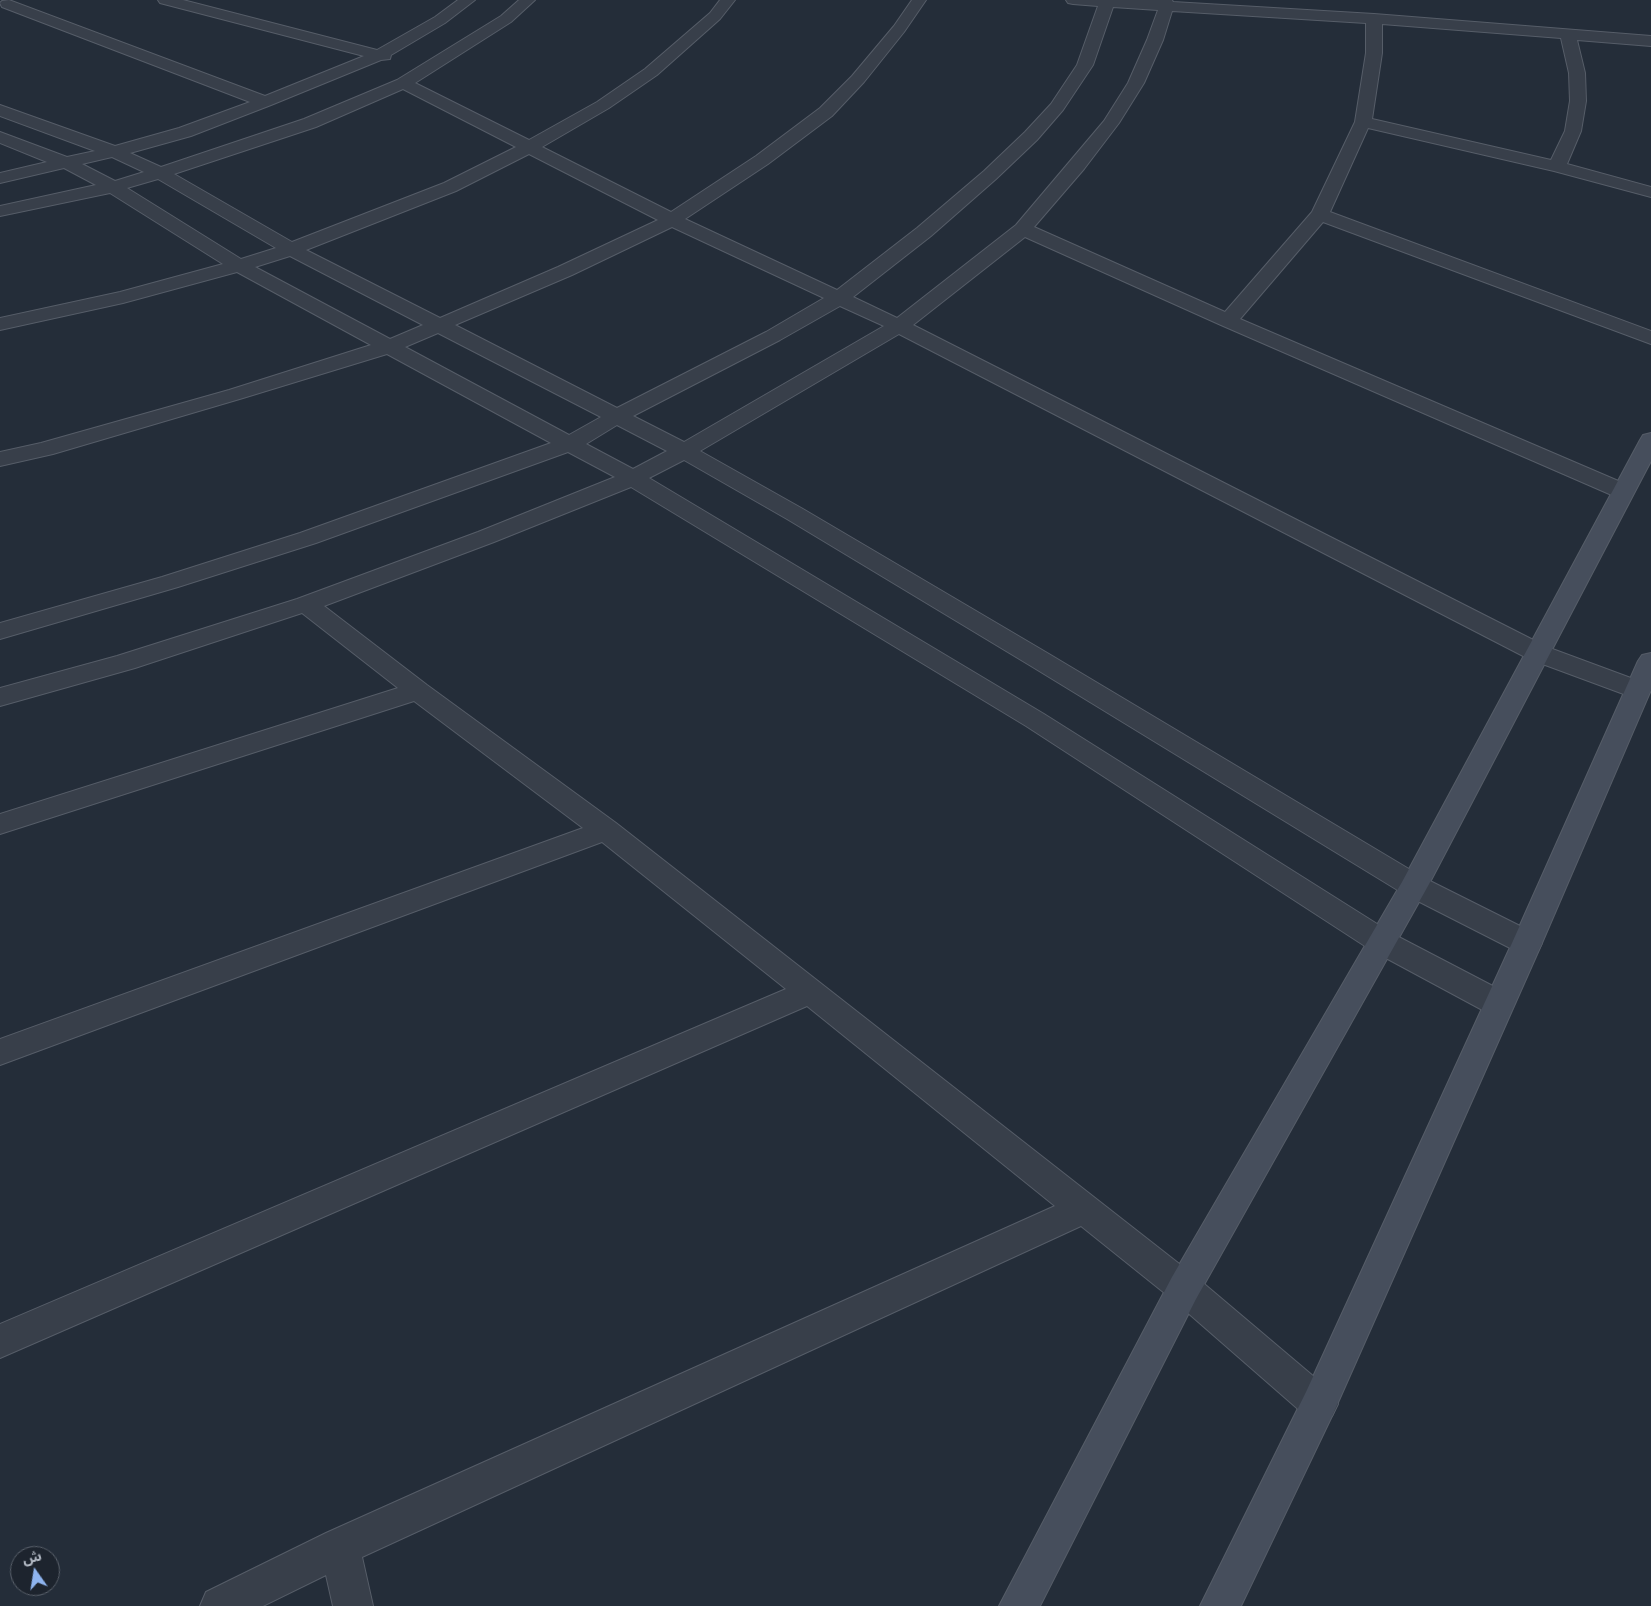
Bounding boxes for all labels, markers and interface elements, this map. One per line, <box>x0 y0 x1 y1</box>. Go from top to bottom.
north arrow <box>10 1546 60 1596</box>
text: ش <box>20 1546 43 1568</box>

